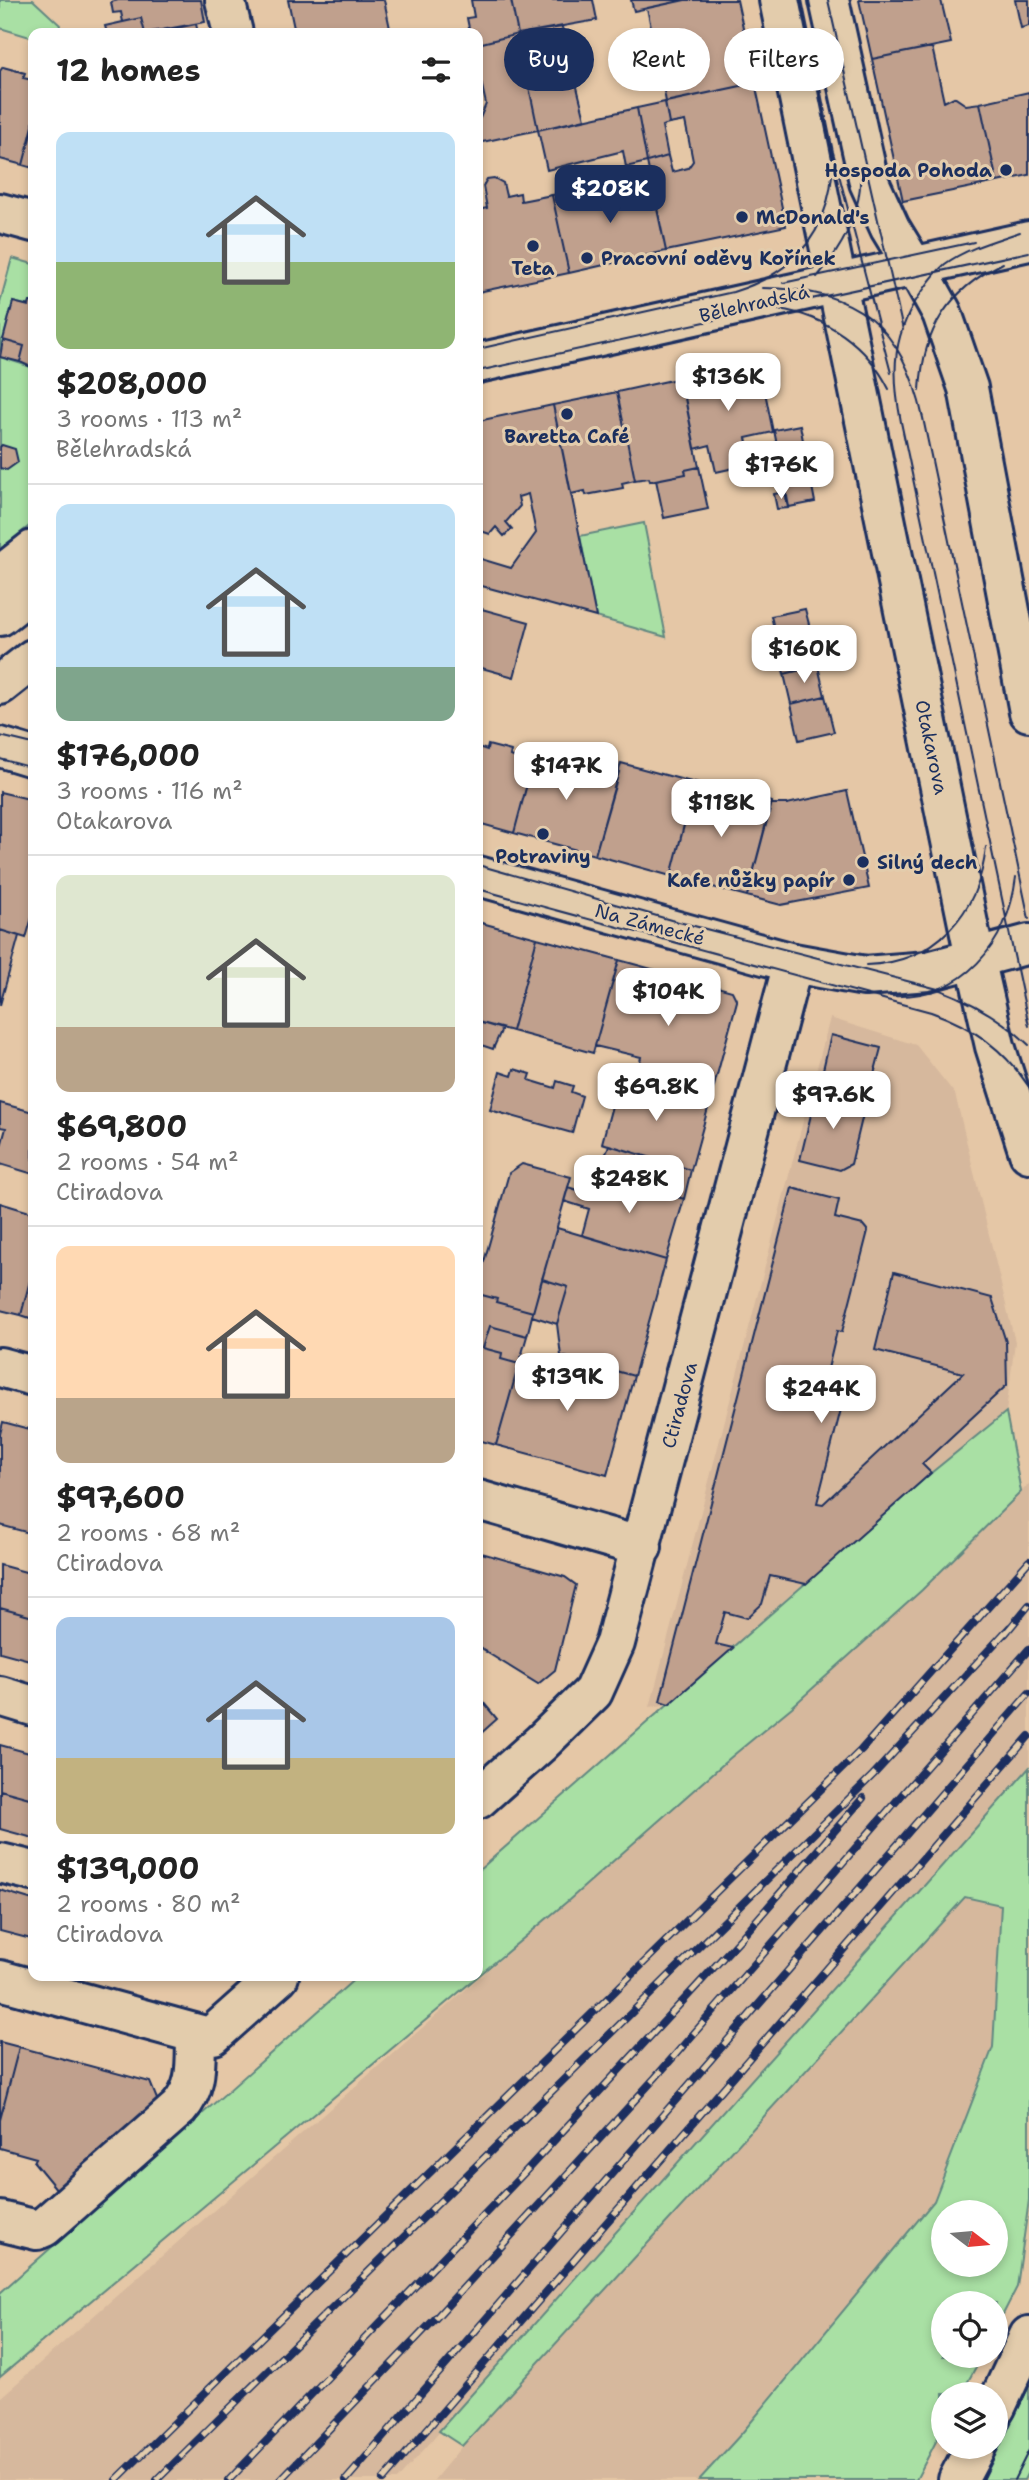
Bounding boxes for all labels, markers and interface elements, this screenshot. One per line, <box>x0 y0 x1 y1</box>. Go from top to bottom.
chip: Buy <box>504 28 594 91</box>
chip: Rent <box>608 28 710 91</box>
chip: Filters <box>724 28 844 91</box>
text: 12 homes <box>56 50 200 91</box>
icon: filters <box>417 51 455 89</box>
place label: Hospoda Pohoda <box>825 158 992 183</box>
marker: Hospoda Pohoda <box>998 162 1014 178</box>
pin: $208K <box>561 166 659 225</box>
text: $208K <box>571 173 649 203</box>
icon: home <box>193 177 319 303</box>
place label: McDonald's <box>756 205 869 230</box>
marker: McDonald's <box>734 209 750 225</box>
marker: Teta <box>525 238 541 254</box>
place label: Pracovní oděvy Kořínek <box>601 246 836 271</box>
marker: Pracovní oděvy Kořínek <box>579 250 595 266</box>
place label: Teta <box>512 256 555 281</box>
street label: Bělehradská <box>697 279 812 328</box>
pin: $136K <box>679 354 777 413</box>
text: $136K <box>692 361 764 391</box>
text: $208,000 <box>56 363 208 404</box>
text: 3 rooms · 113 m² <box>56 404 242 434</box>
marker: Baretta Café <box>559 406 575 422</box>
place label: Baretta Café <box>504 424 630 449</box>
text: Bělehradská <box>56 434 192 464</box>
pin: $176K <box>732 442 830 501</box>
text: $176K <box>745 449 817 479</box>
icon: home <box>193 549 319 675</box>
pin: $160K <box>755 626 853 685</box>
text: $160K <box>768 633 840 663</box>
street label: Otakarova <box>909 697 954 797</box>
text: $176,000 <box>56 735 200 776</box>
pin: $147K <box>517 742 615 802</box>
text: $147K <box>530 750 602 780</box>
text: 3 rooms · 116 m² <box>56 776 243 806</box>
pin: $118K <box>672 780 770 839</box>
text: $118K <box>687 787 755 817</box>
text: Otakarova <box>56 806 172 836</box>
marker: Potraviny <box>535 826 551 842</box>
place label: Potraviny <box>495 844 591 869</box>
place label: Silný dech <box>877 850 978 875</box>
marker: Silný dech <box>855 854 871 870</box>
place label: Kafe nůžky papír <box>667 868 835 893</box>
marker: Kafe nůžky papír <box>841 872 857 888</box>
street label: Na Zámecké <box>592 898 707 951</box>
icon: home <box>193 920 319 1046</box>
pin: $104K <box>619 968 717 1028</box>
text: $104K <box>632 976 704 1006</box>
pin: $69.8K <box>599 1064 713 1123</box>
text: $69.8K <box>614 1071 698 1101</box>
pin: $97.6K <box>776 1072 890 1131</box>
text: $97.6K <box>792 1079 874 1109</box>
text: $69,800 <box>56 1106 187 1147</box>
text: 2 rooms · 54 m² <box>56 1147 239 1177</box>
pin: $248K <box>580 1156 678 1215</box>
text: $248K <box>590 1163 668 1193</box>
text: Ctiradova <box>56 1177 163 1207</box>
icon: home <box>193 1291 319 1417</box>
pin: $139K <box>518 1354 616 1413</box>
street label: Ctiradova <box>656 1359 703 1451</box>
text: $139K <box>531 1361 603 1391</box>
pin: $244K <box>772 1366 870 1425</box>
text: $244K <box>782 1373 860 1403</box>
text: $97,600 <box>56 1477 185 1518</box>
text: 2 rooms · 68 m² <box>56 1518 240 1548</box>
text: Ctiradova <box>56 1548 163 1578</box>
icon: home <box>193 1662 319 1788</box>
text: $139,000 <box>56 1848 199 1889</box>
text: 2 rooms · 80 m² <box>56 1889 241 1919</box>
text: Ctiradova <box>56 1919 163 1949</box>
north arrow <box>931 2200 1008 2277</box>
map controls <box>931 2200 1008 2459</box>
button: locate <box>931 2291 1008 2368</box>
button: layers <box>931 2382 1008 2459</box>

